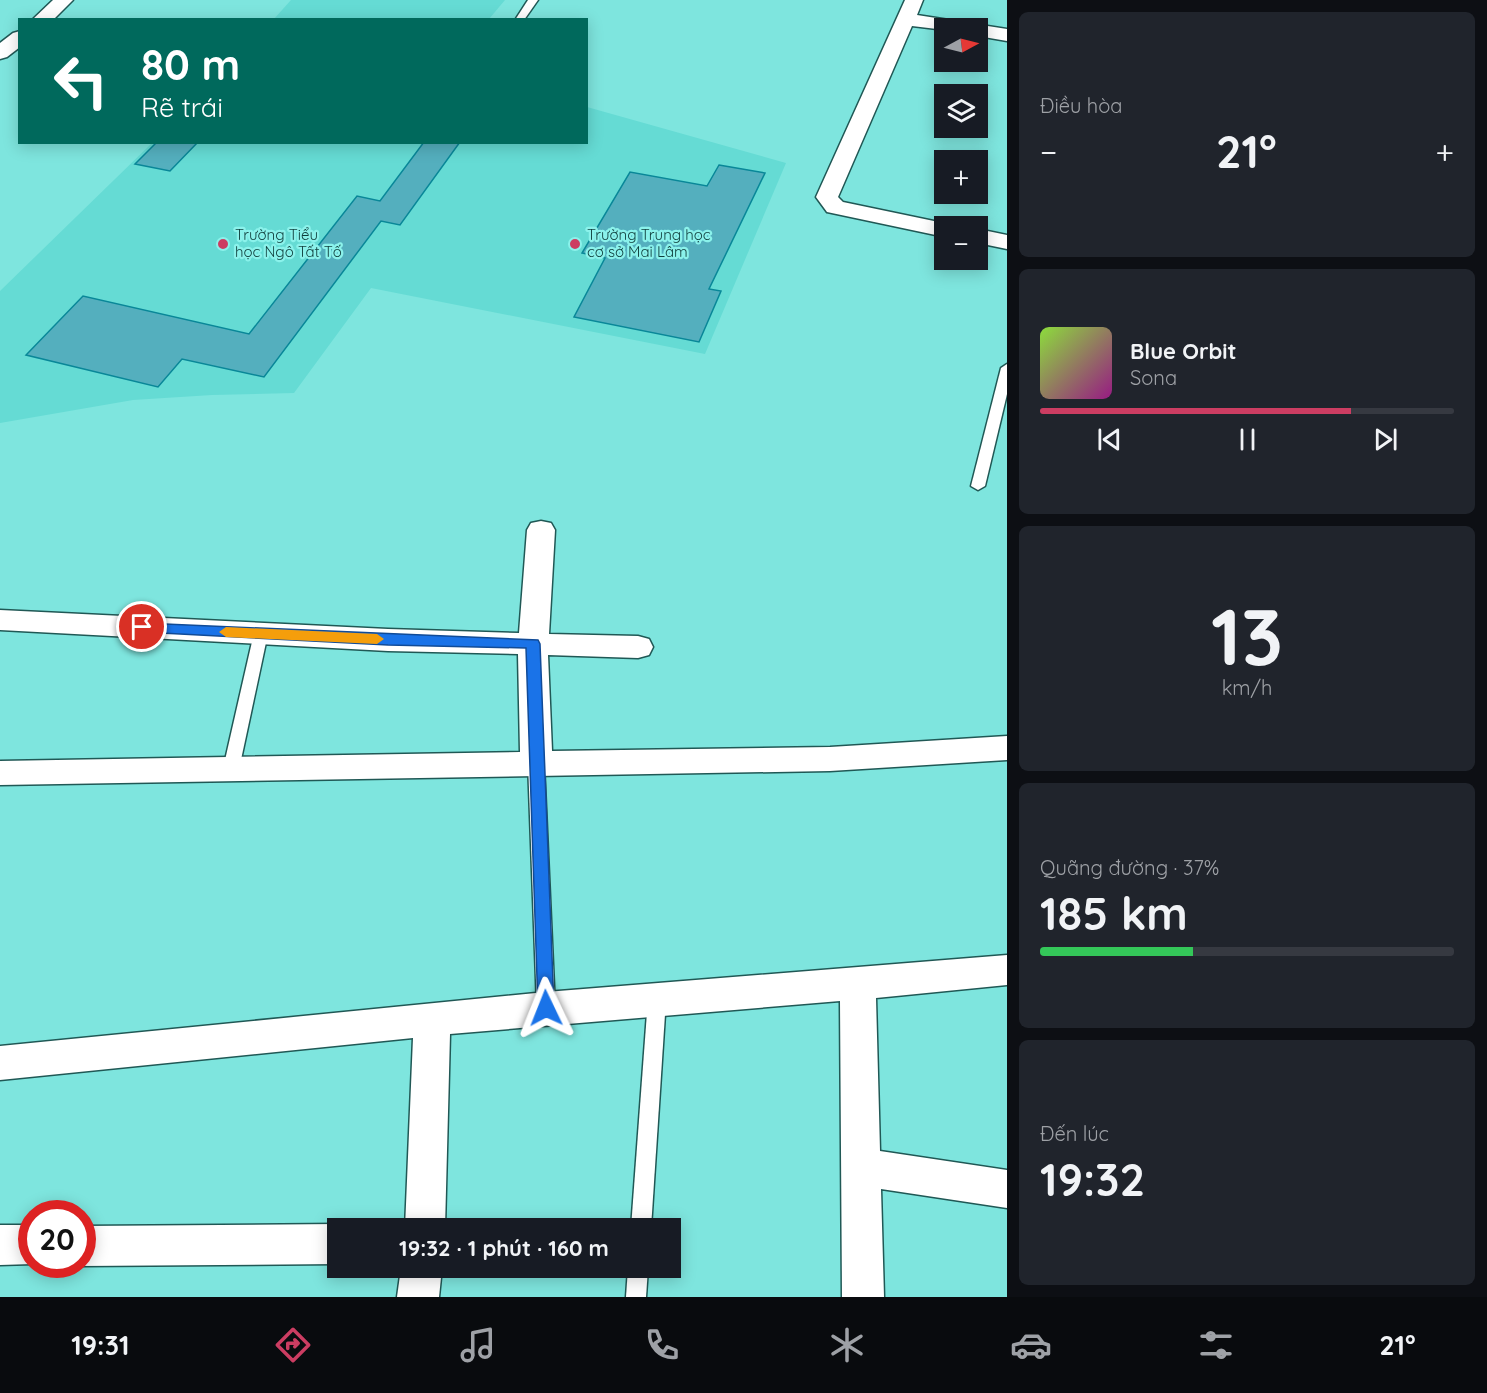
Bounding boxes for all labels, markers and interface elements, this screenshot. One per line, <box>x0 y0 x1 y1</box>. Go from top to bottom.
north arrow <box>934 18 988 72</box>
map controls <box>934 18 988 270</box>
text: 80 m <box>141 38 240 91</box>
icon: left <box>42 42 120 120</box>
button: layers <box>934 84 988 138</box>
text: Rẽ trái <box>141 90 223 124</box>
text: Điều hòa <box>1040 93 1122 118</box>
text: 21° <box>1216 123 1277 179</box>
text: − <box>1040 131 1057 172</box>
text: + <box>1435 131 1454 172</box>
button: + <box>934 150 988 204</box>
button: − <box>934 216 988 270</box>
place label: Trường Tiểu học Ngô Tất Tố <box>235 225 342 261</box>
place label: Trường Trung học cơ sở Mai Lâm <box>587 225 711 261</box>
marker: Trường Tiểu học Ngô Tất Tố <box>216 237 230 251</box>
marker: Trường Trung học cơ sở Mai Lâm <box>568 237 582 251</box>
text: Blue Orbit <box>1130 337 1236 365</box>
text: Sona <box>1130 365 1177 390</box>
icon: previous <box>1093 423 1126 456</box>
icon: pause <box>1231 423 1264 456</box>
icon: next <box>1369 423 1402 456</box>
text: 13 <box>1211 587 1283 685</box>
pin <box>116 601 167 652</box>
icon: arrive <box>125 610 158 643</box>
text: km/h <box>1222 675 1272 700</box>
text: Quãng đường · 37% <box>1040 855 1219 880</box>
text: 185 km <box>1040 885 1188 941</box>
position arrow <box>514 976 578 1040</box>
text: Đến lúc <box>1040 1121 1109 1146</box>
text: 19:32 <box>1040 1151 1145 1207</box>
speed limit sign: 20 <box>18 1200 96 1278</box>
text: 19:32 · 1 phút · 160 m <box>399 1234 609 1262</box>
icon: directions <box>272 1324 314 1366</box>
icon: music <box>457 1324 499 1366</box>
icon: phone <box>641 1324 683 1366</box>
icon: climate <box>826 1324 868 1366</box>
icon: car <box>1010 1324 1052 1366</box>
icon: filters <box>1195 1324 1237 1366</box>
text: 19:31 <box>71 1328 129 1362</box>
text: 21° <box>1379 1328 1416 1362</box>

